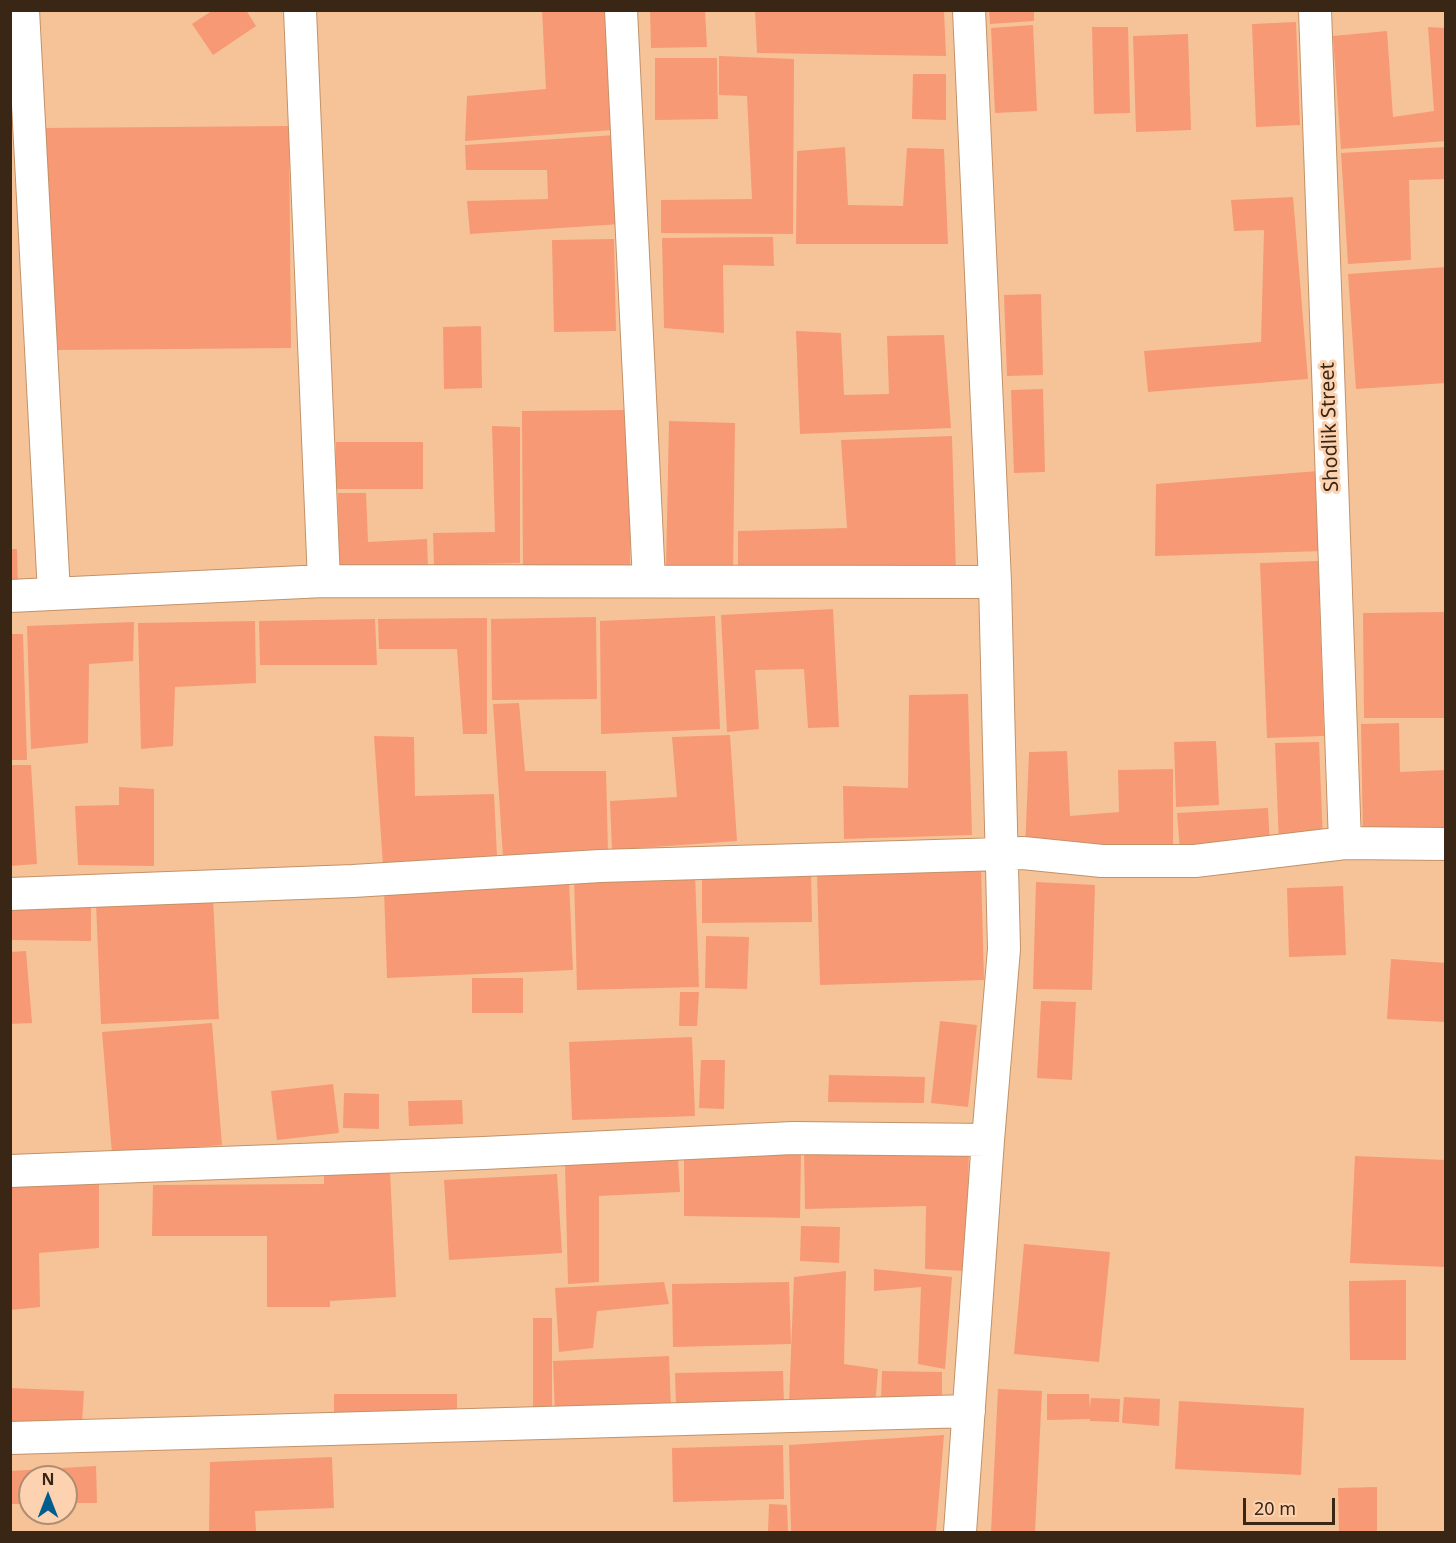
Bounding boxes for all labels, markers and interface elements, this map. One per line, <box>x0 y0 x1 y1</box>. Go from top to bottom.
street label: Shodlik Street <box>1316 362 1344 492</box>
north arrow <box>18 1465 78 1525</box>
text: N <box>41 1468 55 1490</box>
scale bar <box>1246 1486 1338 1524</box>
text: 20 m <box>1254 1496 1296 1520</box>

